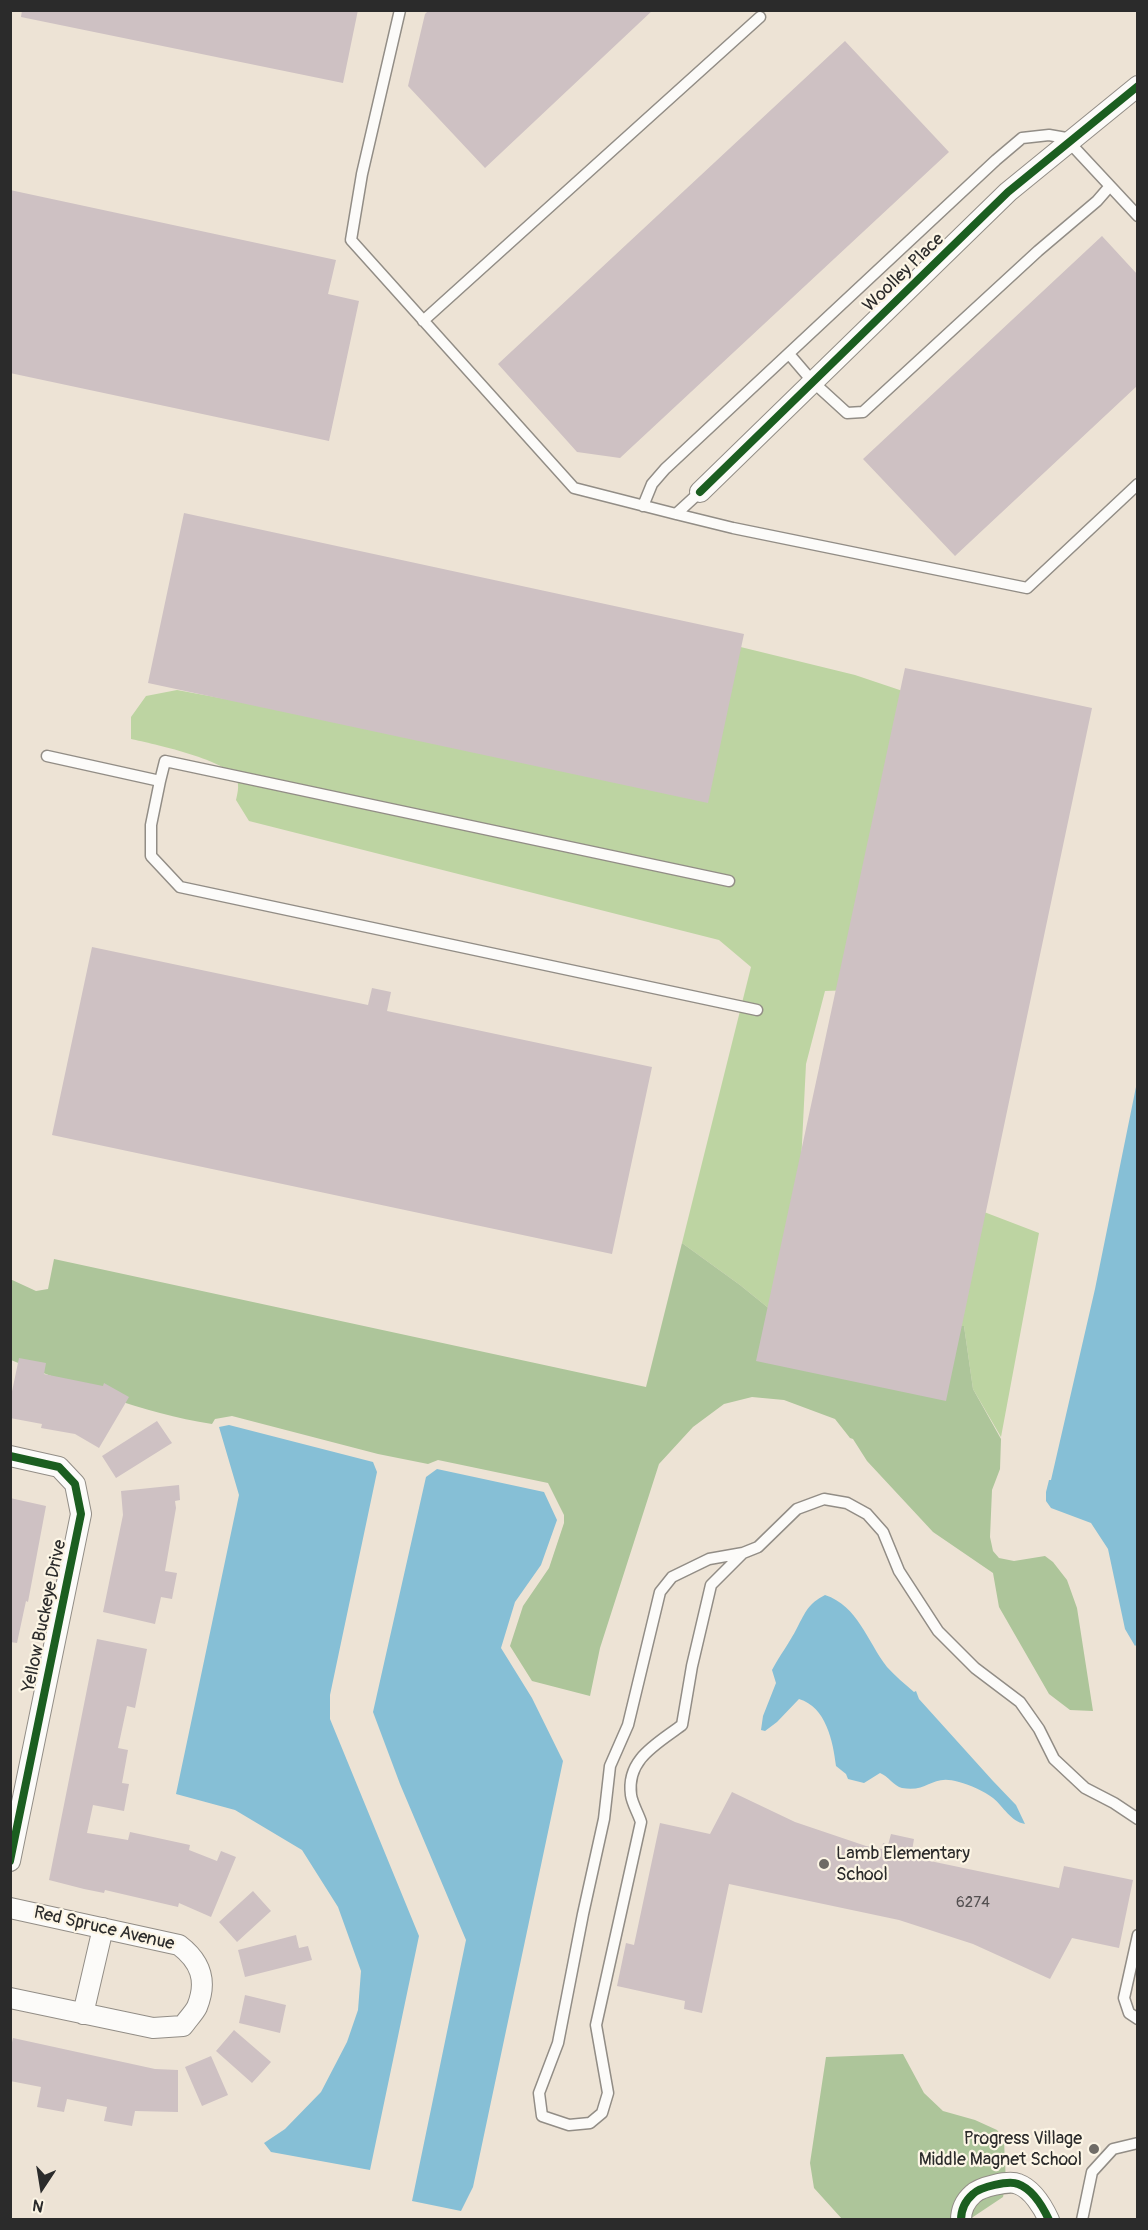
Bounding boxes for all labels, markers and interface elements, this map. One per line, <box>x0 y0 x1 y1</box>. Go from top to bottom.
street label: Woolley Place <box>859 229 949 317</box>
street label: Yellow Buckeye Drive <box>18 1538 72 1694</box>
place label: Lamb Elementary School <box>836 1843 970 1886</box>
marker: Lamb Elementary School <box>817 1857 831 1871</box>
house number: 6274 <box>956 1894 990 1912</box>
street label: Red Spruce Avenue <box>32 1902 176 1956</box>
place label: Progress Village Middle Magnet School <box>919 2128 1082 2170</box>
marker: Progress Village Middle Magnet School <box>1087 2142 1101 2156</box>
north arrow <box>12 2158 72 2218</box>
text: N <box>31 2195 46 2217</box>

